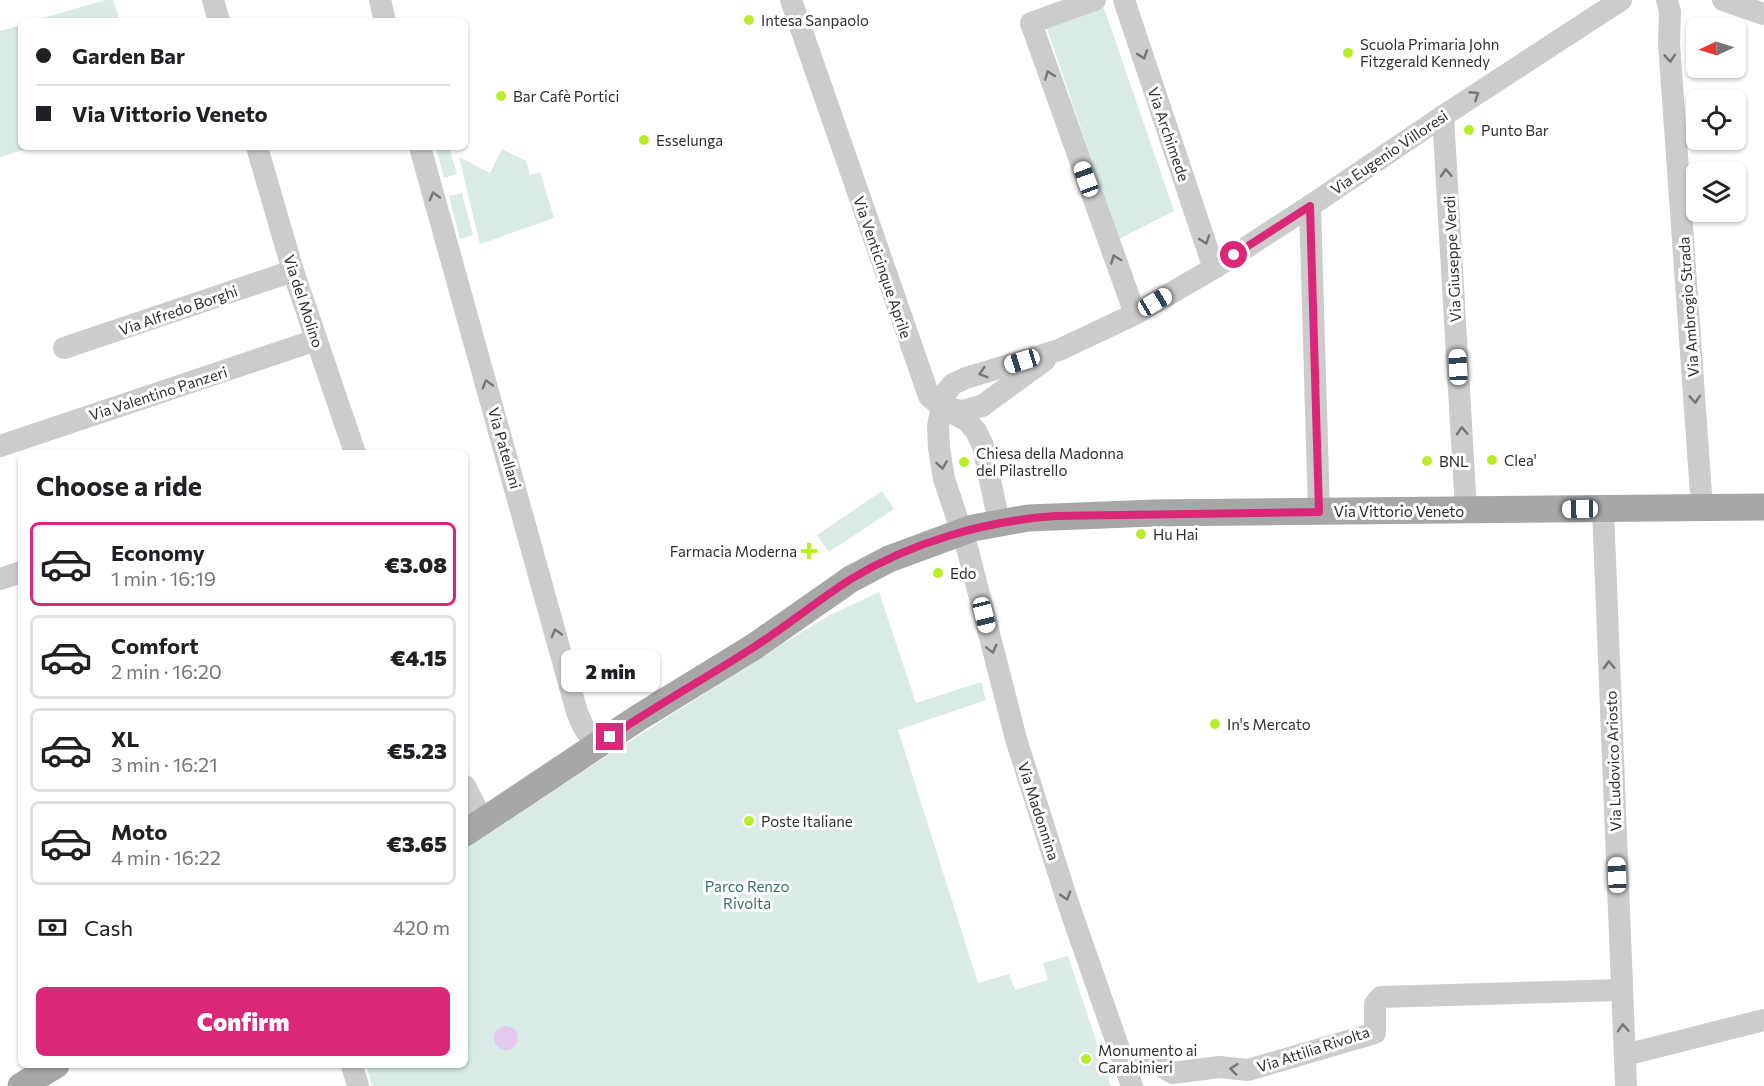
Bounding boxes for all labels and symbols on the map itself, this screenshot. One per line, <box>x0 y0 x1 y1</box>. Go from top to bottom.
place label: Intesa Sanpaolo <box>761 11 869 29</box>
marker: Intesa Sanpaolo <box>742 13 756 27</box>
north arrow <box>1686 18 1746 78</box>
place label: Scuola Primaria John Fitzgerald Kennedy <box>1360 35 1499 70</box>
marker: Scuola Primaria John Fitzgerald Kennedy <box>1341 46 1355 60</box>
one-way arrow <box>1135 50 1148 60</box>
one-way arrow <box>1663 53 1676 63</box>
one-way arrow <box>1044 70 1057 81</box>
street label: Via Archimede <box>1144 85 1194 184</box>
place label: Bar Cafè Portici <box>513 87 619 105</box>
marker: Bar Cafè Portici <box>494 89 508 103</box>
one-way arrow <box>1468 91 1479 102</box>
street label: Via Eugenio Villoresi <box>1327 106 1451 198</box>
place label: Punto Bar <box>1481 121 1549 139</box>
marker: Punto Bar <box>1462 123 1476 137</box>
place label: Esselunga <box>656 131 723 149</box>
marker: Esselunga <box>637 133 651 147</box>
car <box>1071 159 1101 199</box>
one-way arrow <box>1440 169 1453 178</box>
one-way arrow <box>429 191 441 202</box>
street label: Via Venticinque Aprile <box>850 194 916 341</box>
street label: Via Giuseppe Verdi <box>1440 195 1464 323</box>
one-way arrow <box>1197 234 1210 245</box>
street label: Via Ambrogio Strada <box>1674 236 1702 378</box>
route start <box>1220 241 1247 268</box>
street label: Via del Molino <box>281 252 328 350</box>
one-way arrow <box>1110 254 1122 265</box>
street label: Via Alfredo Borghi <box>116 281 240 339</box>
car <box>1135 285 1175 319</box>
car <box>1002 347 1042 375</box>
car <box>1448 349 1468 385</box>
street label: Via Valentino Panzeri <box>87 362 229 424</box>
one-way arrow <box>978 366 989 378</box>
one-way arrow <box>482 379 494 390</box>
one-way arrow <box>1688 395 1701 404</box>
street label: Via Patellani <box>485 405 525 491</box>
one-way arrow <box>1456 427 1469 436</box>
place label: Chiesa della Madonna del Pilastrello <box>976 444 1124 479</box>
place label: Clea' <box>1504 451 1537 469</box>
place label: BNL <box>1439 452 1469 470</box>
marker: Clea' <box>1485 453 1499 467</box>
marker: BNL <box>1420 454 1434 468</box>
marker: Chiesa della Madonna del Pilastrello <box>957 455 971 469</box>
one-way arrow <box>935 460 947 469</box>
car <box>1562 500 1598 518</box>
street label: Via Vittorio Veneto <box>1334 502 1464 520</box>
place label: Hu Hai <box>1153 525 1198 543</box>
marker: Hu Hai <box>1134 527 1148 541</box>
place label: Farmacia Moderna <box>670 542 797 560</box>
marker: Farmacia Moderna <box>802 544 816 558</box>
place label: Edo <box>950 564 977 582</box>
marker: Edo <box>931 566 945 580</box>
car <box>971 595 997 635</box>
one-way arrow <box>551 628 564 638</box>
one-way arrow <box>984 644 997 654</box>
callout: 2 min <box>560 650 660 692</box>
one-way arrow <box>1602 660 1615 669</box>
street label: Via Ludovico Ariosto <box>1602 690 1624 832</box>
place label: In's Mercato <box>1227 715 1311 733</box>
marker: In's Mercato <box>1208 717 1222 731</box>
route end <box>596 723 623 750</box>
street label: Via Madonnina <box>1015 760 1063 862</box>
place label: Poste Italiane <box>761 812 853 830</box>
marker: Poste Italiane <box>742 814 756 828</box>
car <box>1607 857 1627 893</box>
park label: Parco Renzo Rivolta <box>705 877 789 912</box>
one-way arrow <box>1059 890 1071 901</box>
street label: Via Attilia Rivolta <box>1254 1022 1372 1076</box>
one-way arrow <box>1617 1023 1630 1032</box>
place label: Monumento ai Carabinieri <box>1098 1041 1197 1076</box>
marker: Monumento ai Carabinieri <box>1079 1052 1093 1066</box>
one-way arrow <box>1230 1063 1239 1076</box>

